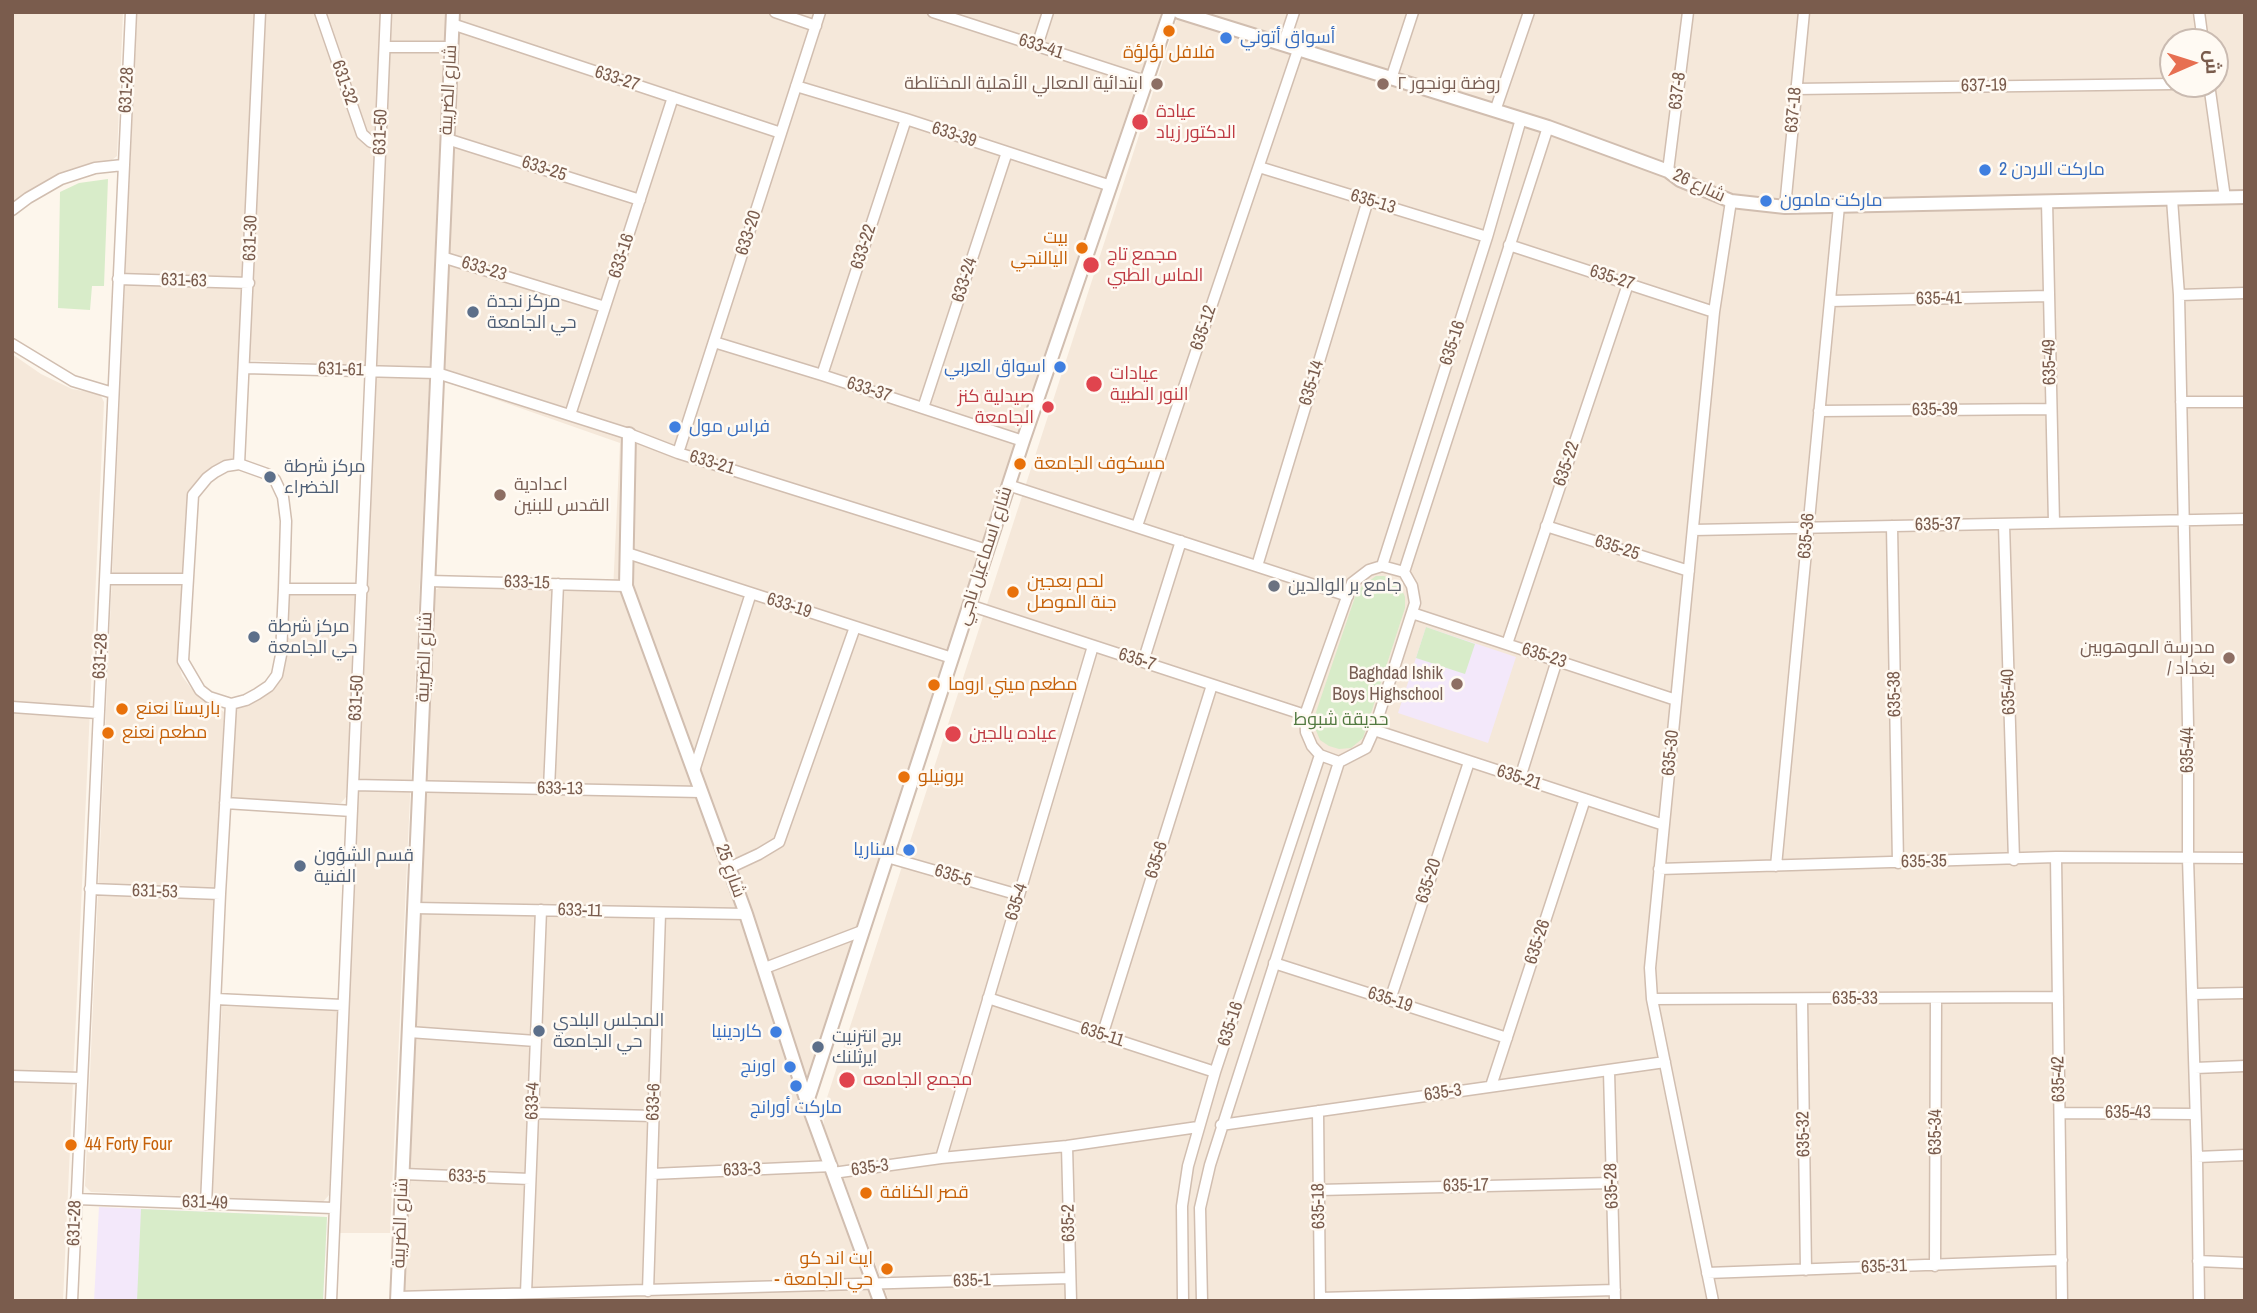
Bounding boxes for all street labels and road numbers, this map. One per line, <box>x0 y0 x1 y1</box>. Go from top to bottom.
street label: 633-41 <box>1016 30 1066 64</box>
street label: شارع الضريبة <box>436 44 462 136</box>
street label: 631-32 <box>326 58 362 108</box>
street label: 633-27 <box>592 62 642 96</box>
street label: 631-28 <box>115 66 139 114</box>
street label: 637-8 <box>1665 71 1691 111</box>
street label: 637-19 <box>1961 75 2007 97</box>
street label: 637-18 <box>1781 86 1807 134</box>
street label: 631-50 <box>369 109 393 155</box>
street label: 633-39 <box>929 118 979 152</box>
street label: 633-25 <box>519 152 569 186</box>
street label: شارع 26 <box>1669 165 1729 207</box>
street label: 635-13 <box>1348 185 1398 219</box>
street label: 633-20 <box>732 208 766 258</box>
street label: 631-30 <box>239 215 263 261</box>
street label: 633-22 <box>847 222 881 272</box>
street label: 633-16 <box>605 231 639 281</box>
street label: 633-23 <box>459 252 509 286</box>
street label: 633-24 <box>948 255 982 305</box>
street label: 635-27 <box>1587 261 1637 295</box>
street label: 631-63 <box>161 269 207 293</box>
street label: 635-41 <box>1916 288 1962 310</box>
street label: 635-12 <box>1186 303 1222 353</box>
street label: 635-16 <box>1436 318 1470 368</box>
street label: 635-49 <box>2039 339 2061 385</box>
street label: 631-61 <box>318 358 364 382</box>
street label: 635-14 <box>1295 358 1329 408</box>
street label: 633-37 <box>844 373 894 407</box>
street label: 635-39 <box>1912 399 1958 421</box>
street label: 635-22 <box>1549 439 1585 489</box>
street label: 633-21 <box>687 446 737 480</box>
street label: شارع اسماعيل ناجي <box>952 484 1018 628</box>
street label: 635-36 <box>1794 512 1820 560</box>
street label: 635-37 <box>1915 514 1961 536</box>
street label: 635-25 <box>1592 531 1642 565</box>
street label: 633-15 <box>504 571 550 595</box>
street label: 633-19 <box>764 589 814 623</box>
street label: شارع الضريبة <box>413 611 437 703</box>
street label: 631-28 <box>89 632 113 680</box>
street label: 635-23 <box>1519 639 1569 673</box>
street label: 635-7 <box>1116 644 1158 676</box>
street label: 635-40 <box>1997 669 2021 715</box>
street label: 635-38 <box>1884 671 1906 717</box>
street label: 631-50 <box>345 674 369 722</box>
street label: 635-44 <box>2177 727 2199 773</box>
street label: 635-30 <box>1658 729 1684 777</box>
street label: 635-21 <box>1494 761 1544 795</box>
street label: 633-13 <box>537 778 583 800</box>
street label: 635-6 <box>1141 839 1173 881</box>
street label: شارع 25 <box>710 841 750 901</box>
street label: 635-35 <box>1901 851 1947 873</box>
street label: 635-20 <box>1412 856 1446 906</box>
street label: 635-5 <box>932 860 974 892</box>
street label: 631-53 <box>132 880 178 904</box>
street label: 635-4 <box>1001 881 1033 923</box>
street label: 633-11 <box>557 899 603 923</box>
street label: 635-26 <box>1521 917 1555 967</box>
street label: 635-19 <box>1365 983 1415 1017</box>
street label: 635-33 <box>1832 988 1878 1010</box>
street label: 635-16 <box>1214 999 1248 1049</box>
street label: 635-11 <box>1077 1018 1127 1052</box>
street label: 635-42 <box>2048 1056 2070 1102</box>
street label: 635-3 <box>1423 1080 1463 1106</box>
street label: 633-4 <box>522 1082 544 1120</box>
street label: 633-6 <box>643 1083 665 1121</box>
street label: 635-43 <box>2105 1102 2151 1124</box>
street label: 635-34 <box>1925 1109 1947 1155</box>
street label: 635-32 <box>1793 1111 1815 1157</box>
street label: 635-3 <box>850 1155 890 1181</box>
street label: 633-3 <box>723 1158 761 1182</box>
street label: 635-28 <box>1600 1163 1624 1209</box>
street label: 633-5 <box>448 1165 486 1189</box>
street label: 635-17 <box>1443 1175 1489 1197</box>
street label: شارع الضريبة <box>389 1177 413 1269</box>
street label: 635-18 <box>1308 1183 1330 1229</box>
street label: 631-49 <box>182 1191 228 1215</box>
street label: 631-28 <box>63 1200 87 1246</box>
street label: 635-2 <box>1058 1204 1080 1242</box>
street label: 635-31 <box>1861 1255 1907 1279</box>
street label: 635-1 <box>953 1270 991 1292</box>

